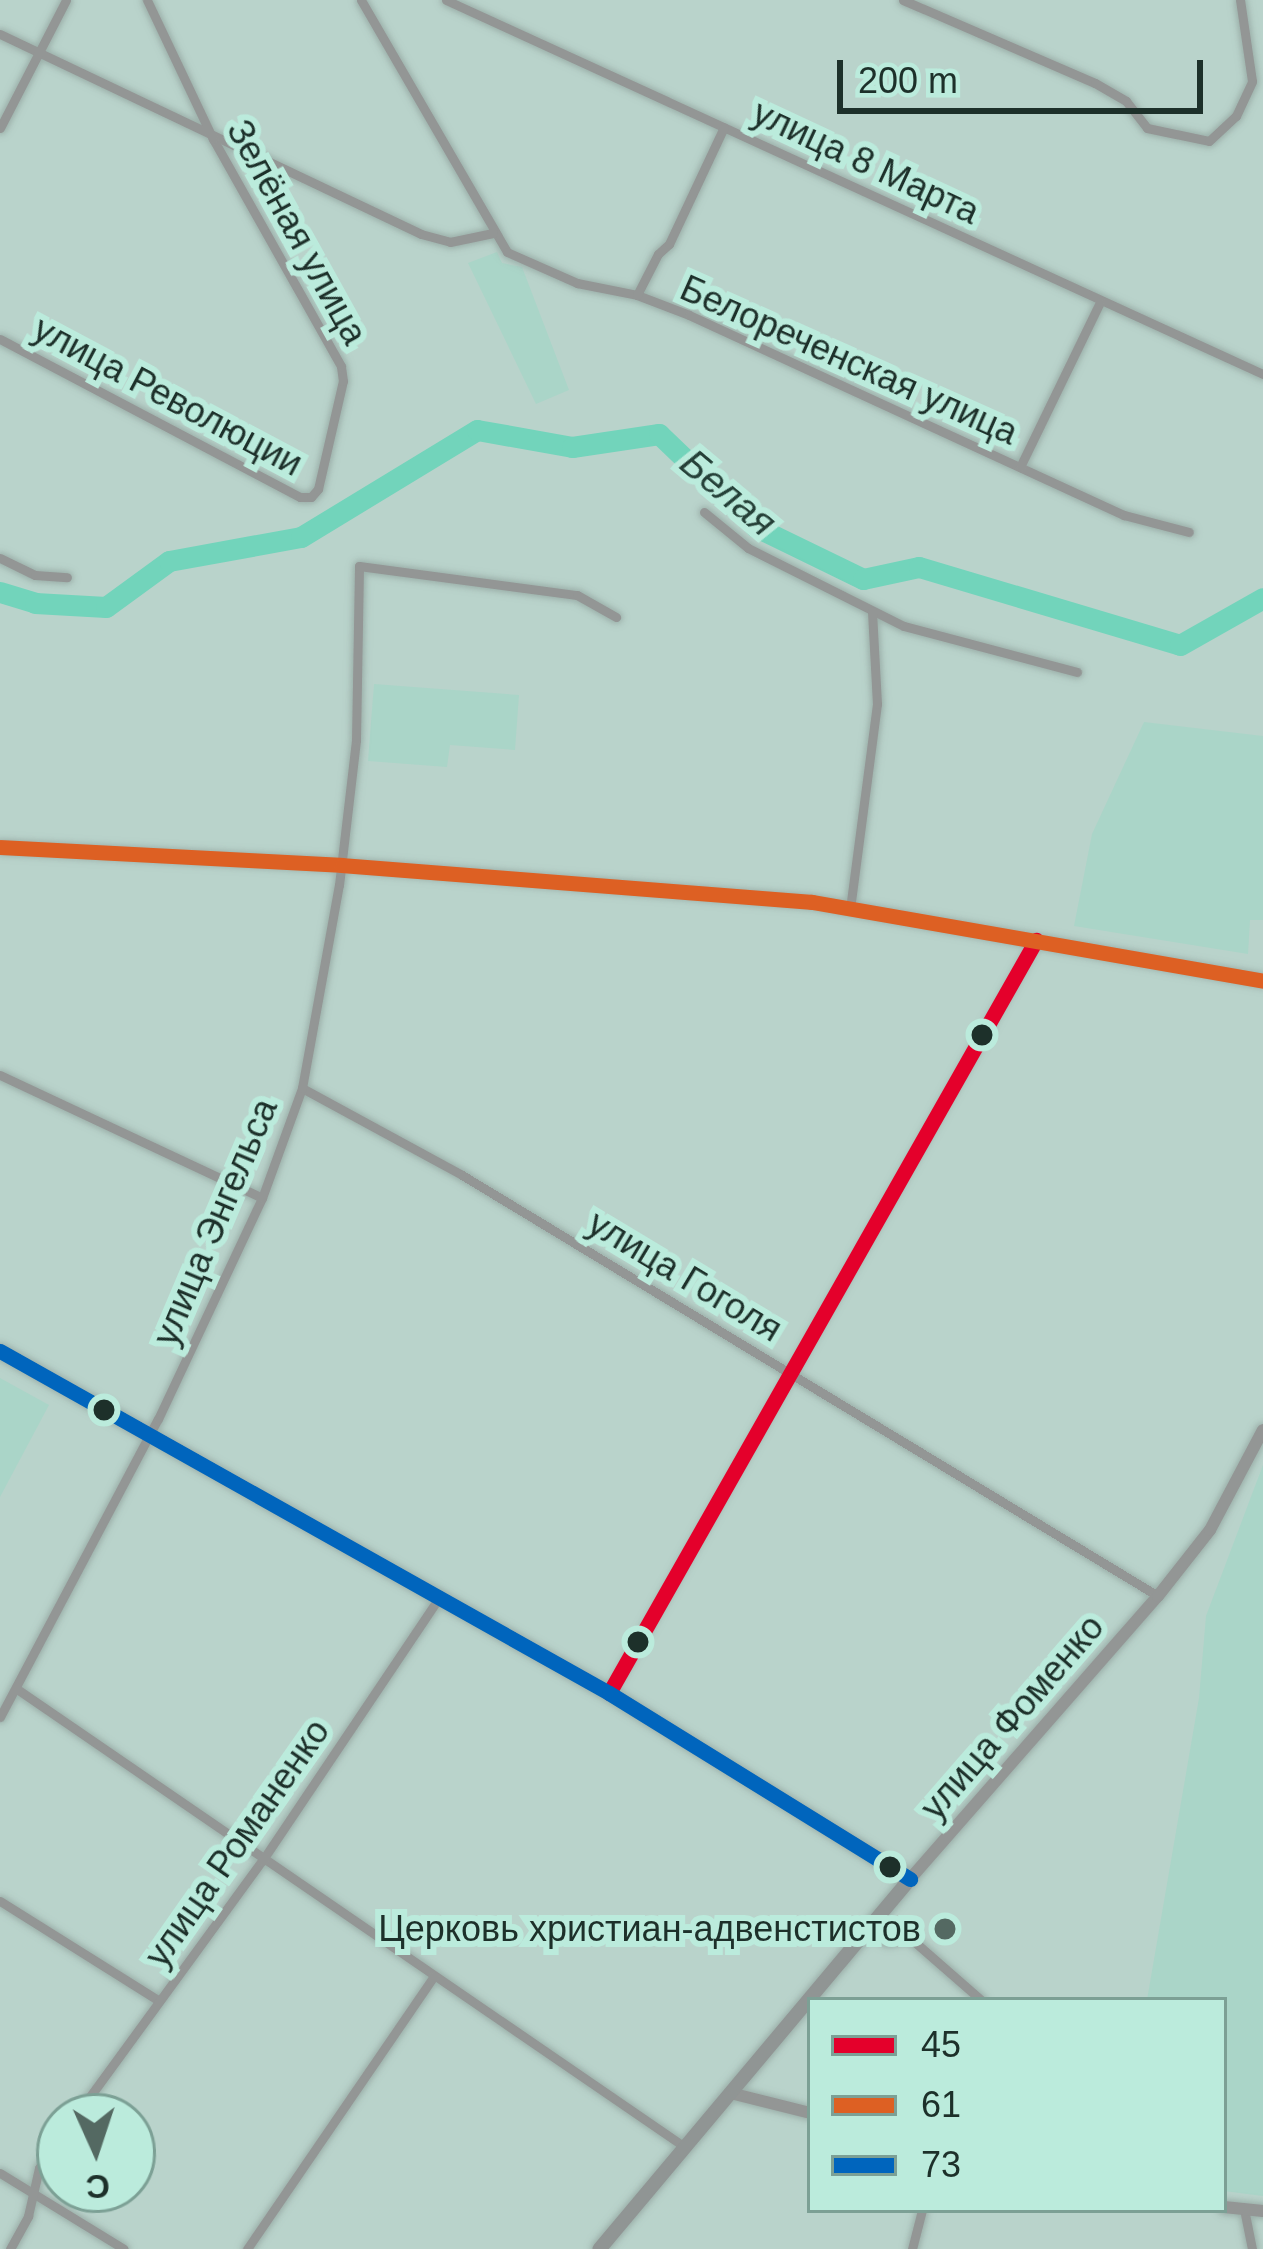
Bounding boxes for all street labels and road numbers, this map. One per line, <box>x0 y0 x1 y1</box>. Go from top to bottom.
street label: улица 8 Марта <box>746 91 986 233</box>
street label: Зелёная улица <box>218 112 376 352</box>
street label: Белореченская улица <box>674 266 1024 454</box>
street label: улица Революции <box>26 307 310 485</box>
street label: улица Энгельса <box>144 1092 286 1352</box>
street label: улица Гоголя <box>580 1201 790 1351</box>
street label: улица Фоменко <box>911 1606 1113 1828</box>
street label: улица Романенко <box>136 1711 338 1975</box>

